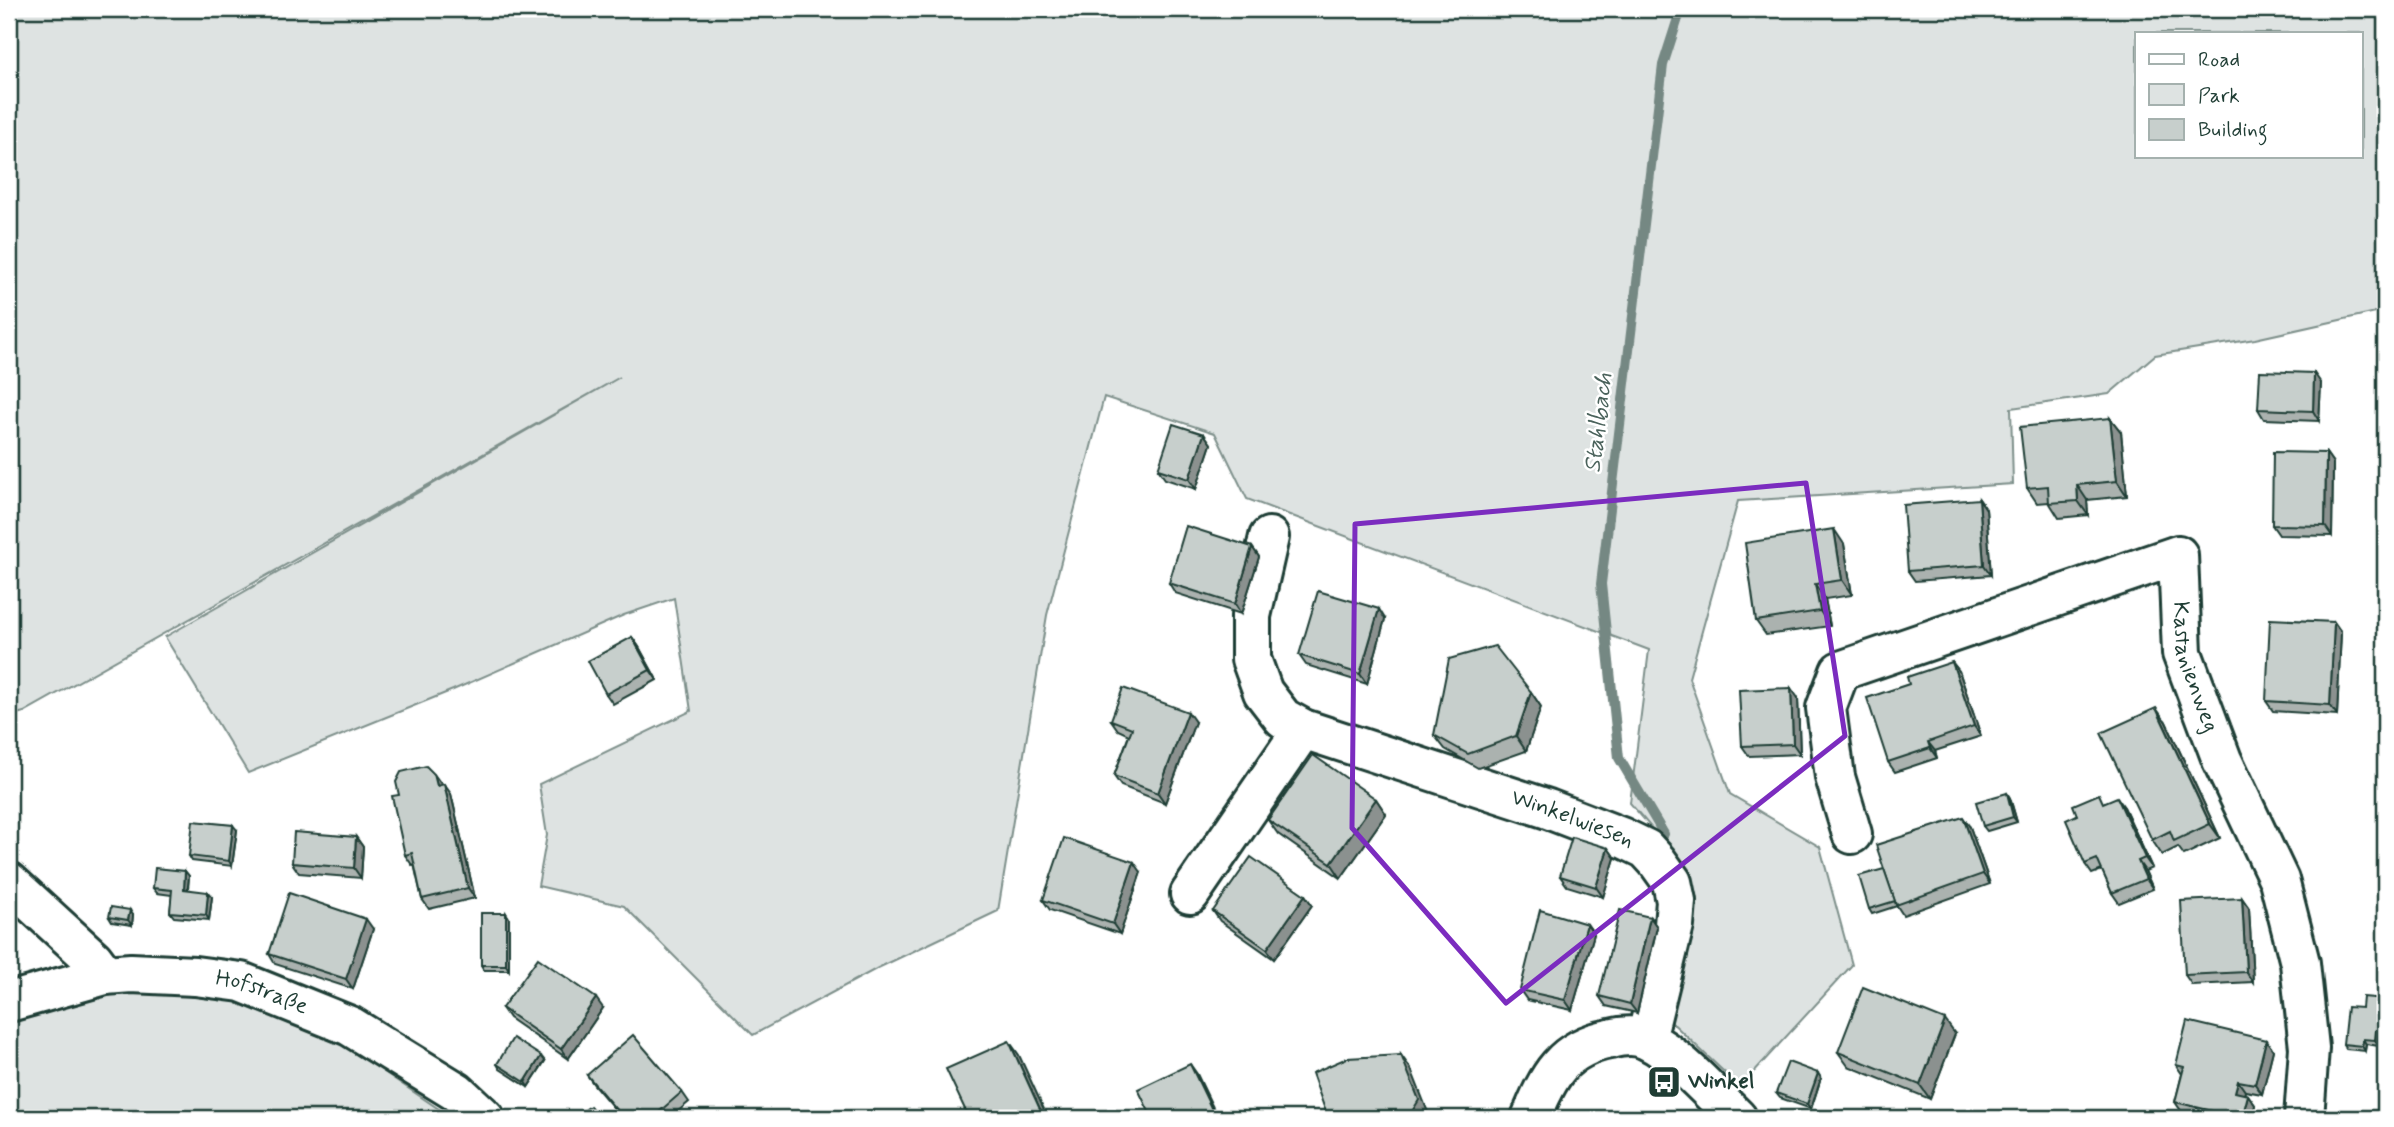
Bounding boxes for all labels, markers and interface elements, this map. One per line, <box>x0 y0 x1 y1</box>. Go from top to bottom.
legend <box>2135 32 2362 158</box>
text: Road <box>2198 46 2240 74</box>
text: Park <box>2198 82 2240 110</box>
text: Building <box>2198 116 2268 146</box>
water label: Stahlbach <box>1577 371 1621 475</box>
street label: Kastanienweg <box>2165 601 2225 737</box>
street label: Winkelwiesen <box>1507 783 1639 856</box>
street label: Hofstraße <box>214 964 312 1022</box>
bus stop icon: Winkel <box>1645 1063 1683 1101</box>
place label: Winkel <box>1687 1067 1755 1097</box>

